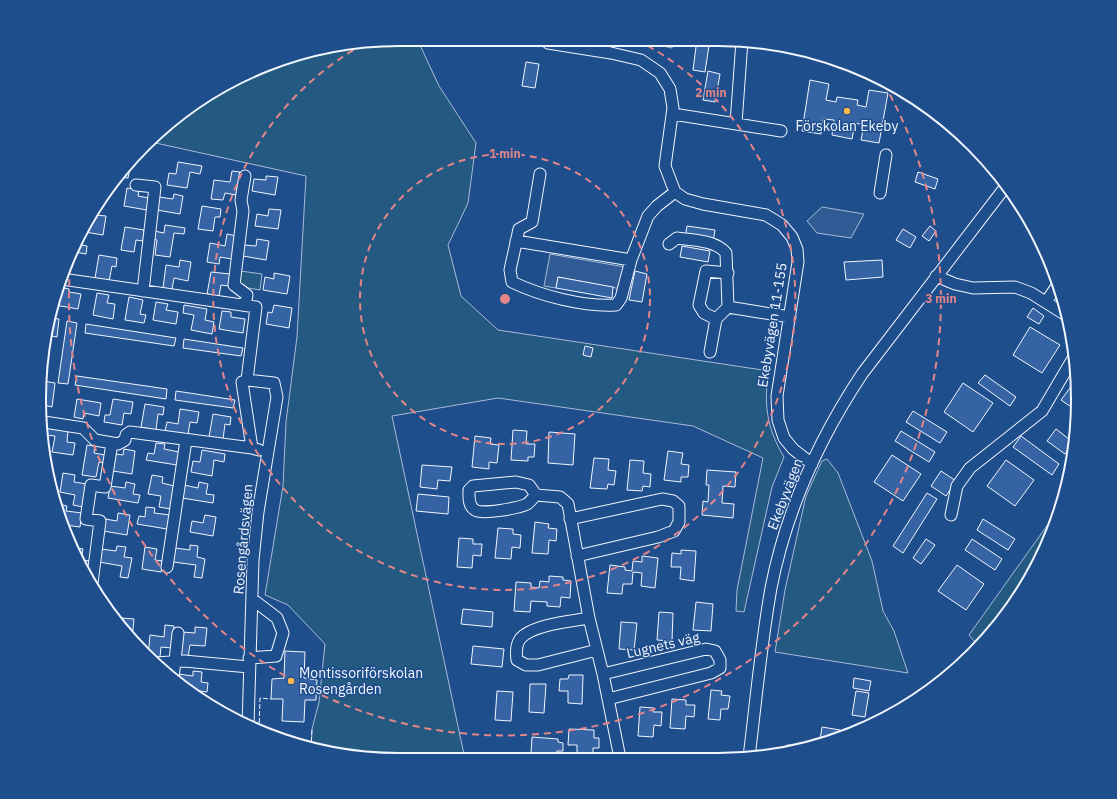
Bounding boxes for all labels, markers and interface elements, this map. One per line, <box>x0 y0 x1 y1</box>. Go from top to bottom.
text: 2 min <box>695 85 727 100</box>
marker: Förskolan Ekeby <box>842 106 852 116</box>
place label: Förskolan Ekeby <box>796 117 898 135</box>
text: 1 min <box>489 146 521 161</box>
street label: Ekebyvägen 11-155 <box>753 261 791 389</box>
text: 3 min <box>925 291 957 306</box>
centre of rings <box>498 292 512 306</box>
street label: Ekebyvägen <box>763 456 807 532</box>
street label: Rosengårdsvägen <box>229 483 257 595</box>
street label: Lugnets väg <box>625 628 702 662</box>
place label: Montissoriförskolan Rosengården <box>299 664 423 698</box>
marker: Montissoriförskolan Rosengården <box>286 676 296 686</box>

